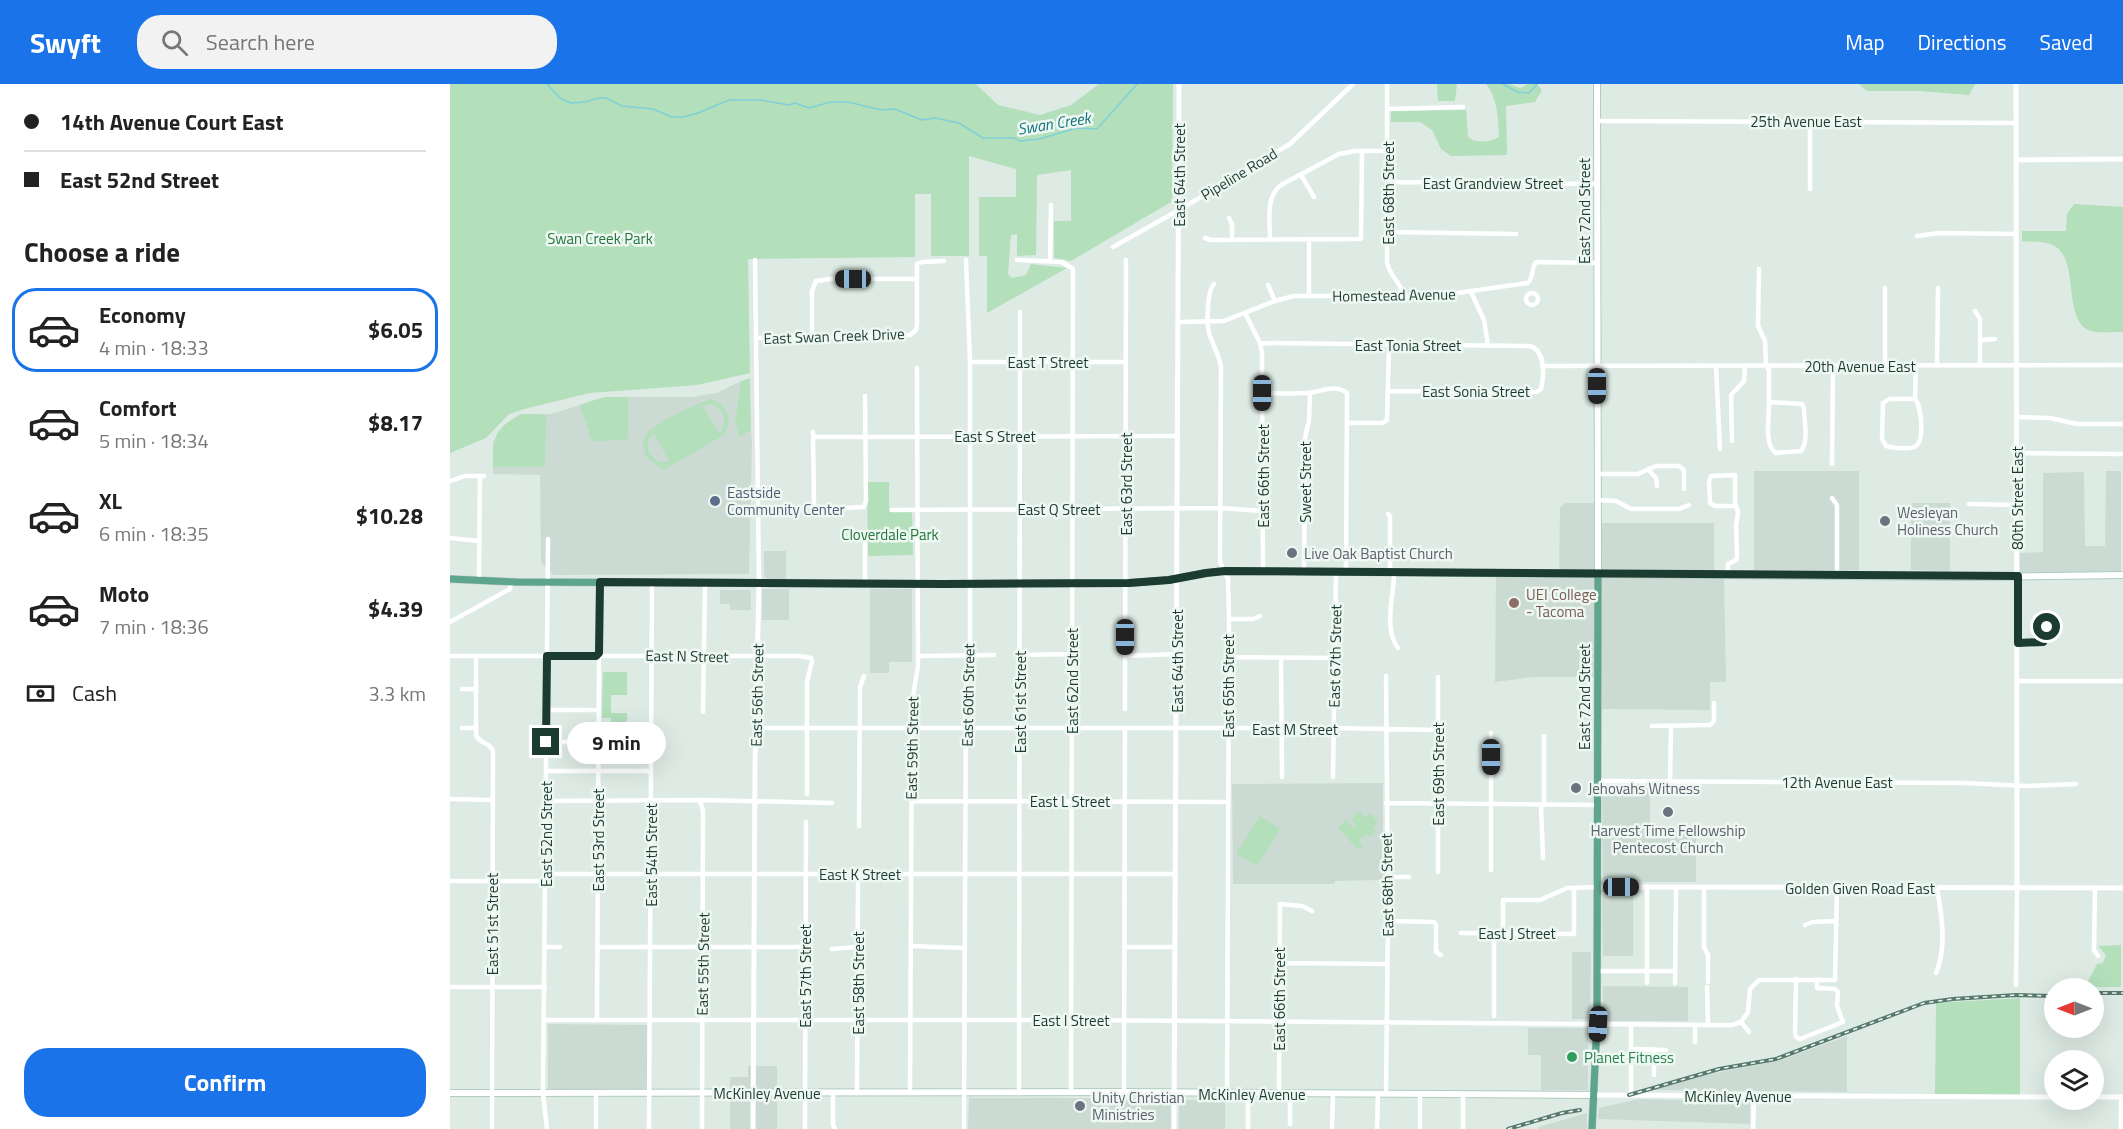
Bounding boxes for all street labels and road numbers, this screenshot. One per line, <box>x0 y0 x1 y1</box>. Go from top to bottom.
street label: 25th Avenue East <box>1750 110 1863 133</box>
street label: East 64th Street <box>1168 123 1191 227</box>
street label: East 68th Street <box>1377 141 1400 245</box>
street label: Pipeline Road <box>1196 142 1282 206</box>
street label: East 72nd Street <box>1573 157 1596 264</box>
street label: East Grandview Street <box>1423 172 1564 195</box>
street label: Homestead Avenue <box>1332 282 1456 308</box>
street label: East Swan Creek Drive <box>763 322 905 350</box>
street label: East Tonia Street <box>1355 334 1462 357</box>
street label: East T Street <box>1007 351 1089 374</box>
street label: 20th Avenue East <box>1804 355 1917 378</box>
street label: East Sonia Street <box>1422 380 1531 403</box>
street label: East 66th Street <box>1252 424 1275 528</box>
street label: East S Street <box>954 425 1036 448</box>
street label: East 63rd Street <box>1115 432 1138 536</box>
street label: Sweet Street <box>1294 440 1317 523</box>
street label: 80th Street East <box>2006 446 2029 550</box>
street label: East Q Street <box>1017 498 1101 521</box>
street label: East 67th Street <box>1323 603 1347 708</box>
street label: East 64th Street <box>1166 609 1189 713</box>
street label: East 62nd Street <box>1061 627 1084 734</box>
street label: East 65th Street <box>1217 634 1240 738</box>
street label: East 56th Street <box>745 642 769 747</box>
street label: East 60th Street <box>956 642 980 747</box>
street label: East 72nd Street <box>1573 643 1596 750</box>
street label: East N Street <box>645 644 730 668</box>
street label: East 61st Street <box>1009 650 1032 753</box>
street label: East 59th Street <box>900 695 924 800</box>
street label: East M Street <box>1252 718 1339 741</box>
street label: East 69th Street <box>1427 722 1450 826</box>
street label: 12th Avenue East <box>1781 771 1894 794</box>
street label: East 52nd Street <box>535 780 558 887</box>
street label: East 53rd Street <box>587 788 610 892</box>
street label: East L Street <box>1030 790 1111 813</box>
street label: East 54th Street <box>640 803 663 907</box>
street label: East 68th Street <box>1375 832 1399 937</box>
street label: East K Street <box>819 863 902 886</box>
street label: East 51st Street <box>481 872 504 975</box>
street label: Golden Given Road East <box>1785 877 1936 900</box>
street label: East 55th Street <box>691 911 715 1016</box>
street label: East J Street <box>1478 922 1557 945</box>
street label: East 57th Street <box>794 924 817 1028</box>
street label: East 58th Street <box>847 931 870 1035</box>
street label: East 66th Street <box>1268 947 1291 1051</box>
street label: East I Street <box>1032 1009 1110 1032</box>
street label: McKinley Avenue <box>713 1082 821 1105</box>
street label: McKinley Avenue <box>1198 1083 1306 1106</box>
street label: McKinley Avenue <box>1684 1085 1792 1108</box>

